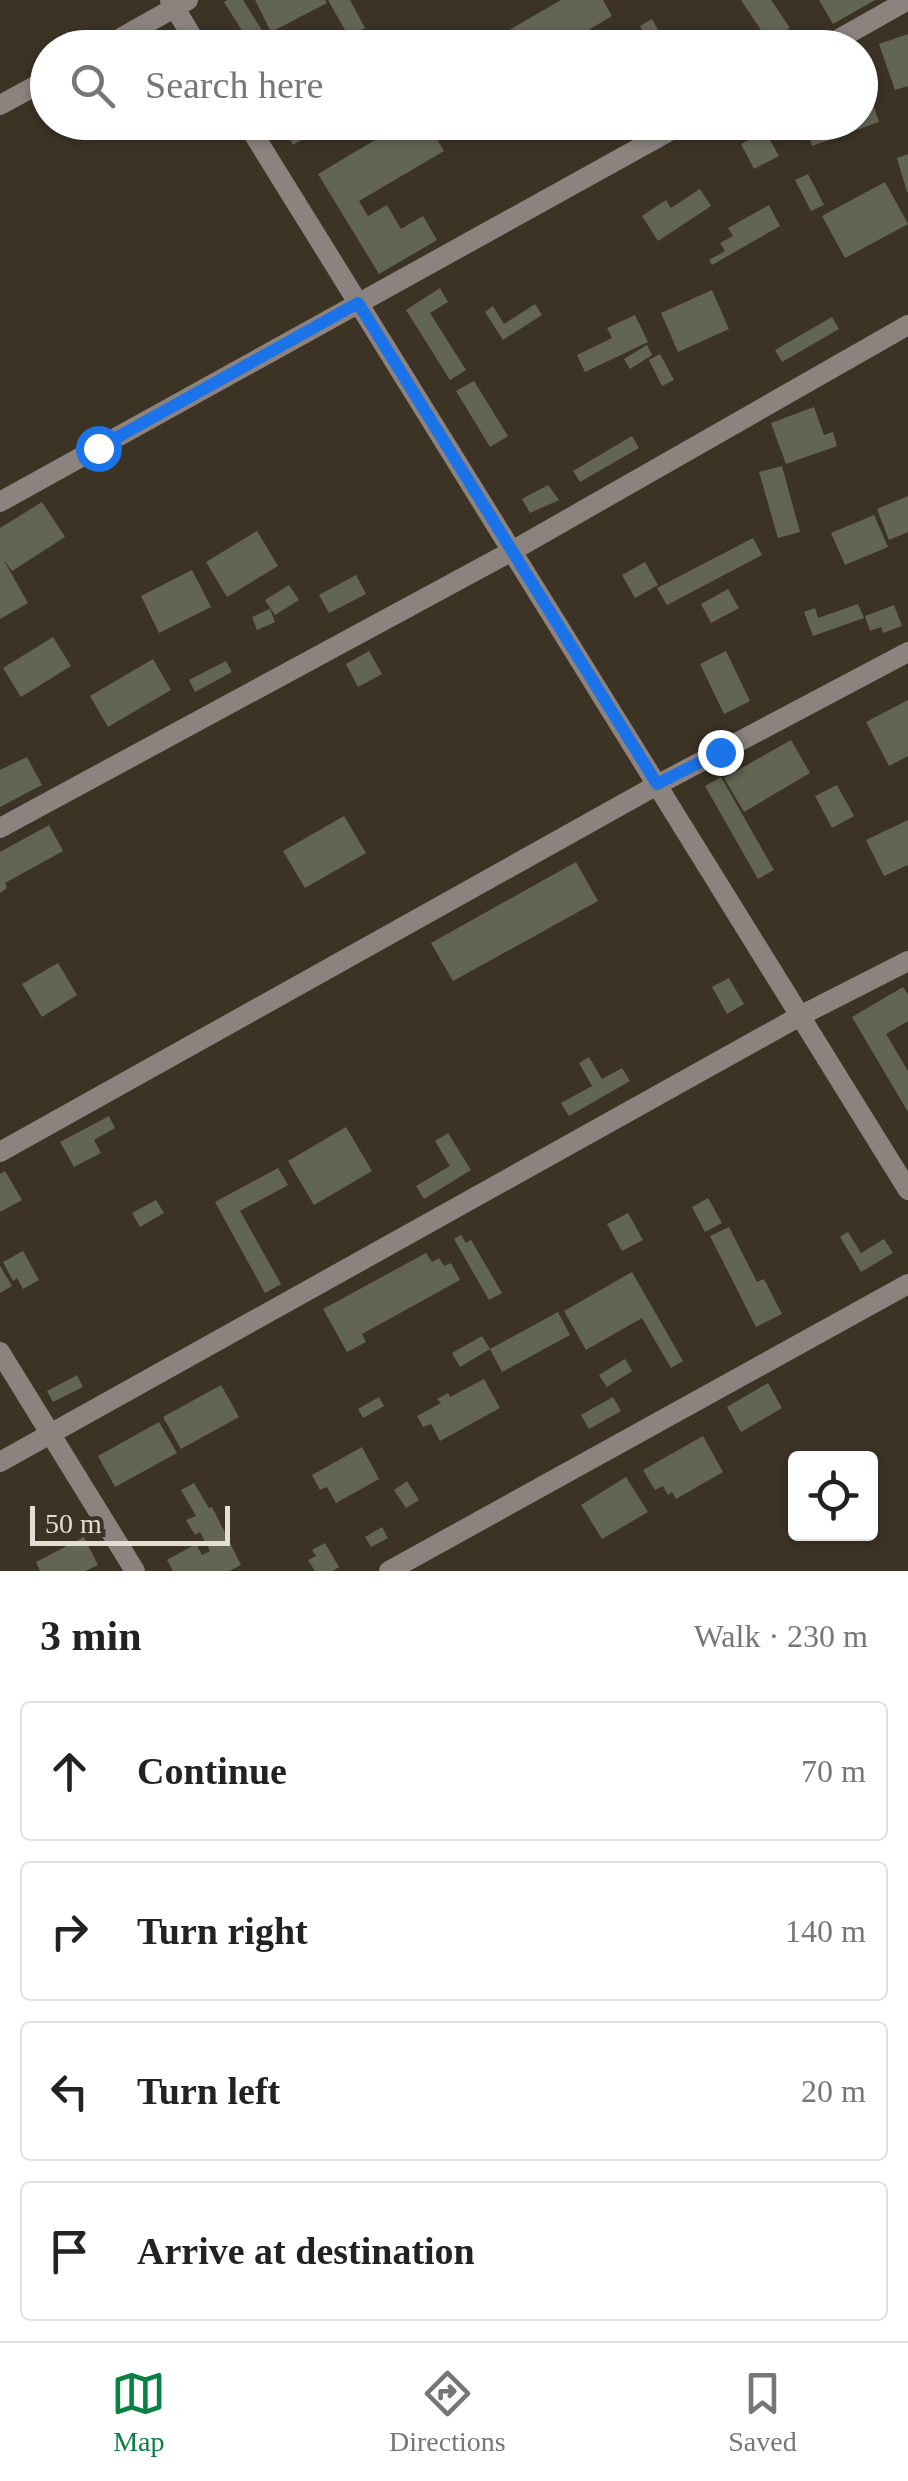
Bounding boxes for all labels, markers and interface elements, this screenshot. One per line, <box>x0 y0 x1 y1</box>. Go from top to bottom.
search box <box>30 30 878 140</box>
icon: search <box>65 58 120 113</box>
text: Search here <box>145 64 323 106</box>
route start <box>76 426 122 472</box>
route end <box>698 730 744 776</box>
map controls <box>788 1451 878 1541</box>
button: locate <box>788 1451 878 1541</box>
scale bar <box>30 1501 230 1546</box>
text: 50 m <box>45 1508 102 1539</box>
text: 3 min <box>40 1613 142 1659</box>
text: Walk · 230 m <box>694 1618 868 1654</box>
icon: ahead <box>42 1744 97 1799</box>
text: Continue <box>137 1750 287 1792</box>
text: 70 m <box>801 1753 866 1789</box>
icon: right <box>42 1904 97 1959</box>
text: Turn right <box>137 1910 308 1952</box>
text: 140 m <box>785 1913 866 1949</box>
icon: left <box>42 2064 97 2119</box>
text: Turn left <box>137 2070 280 2112</box>
text: 20 m <box>801 2073 866 2109</box>
icon: arrive <box>42 2224 97 2279</box>
text: Arrive at destination <box>137 2230 475 2272</box>
tab: Map <box>111 2366 166 2458</box>
tab: Directions <box>389 2366 506 2458</box>
tab: Saved <box>728 2366 797 2458</box>

